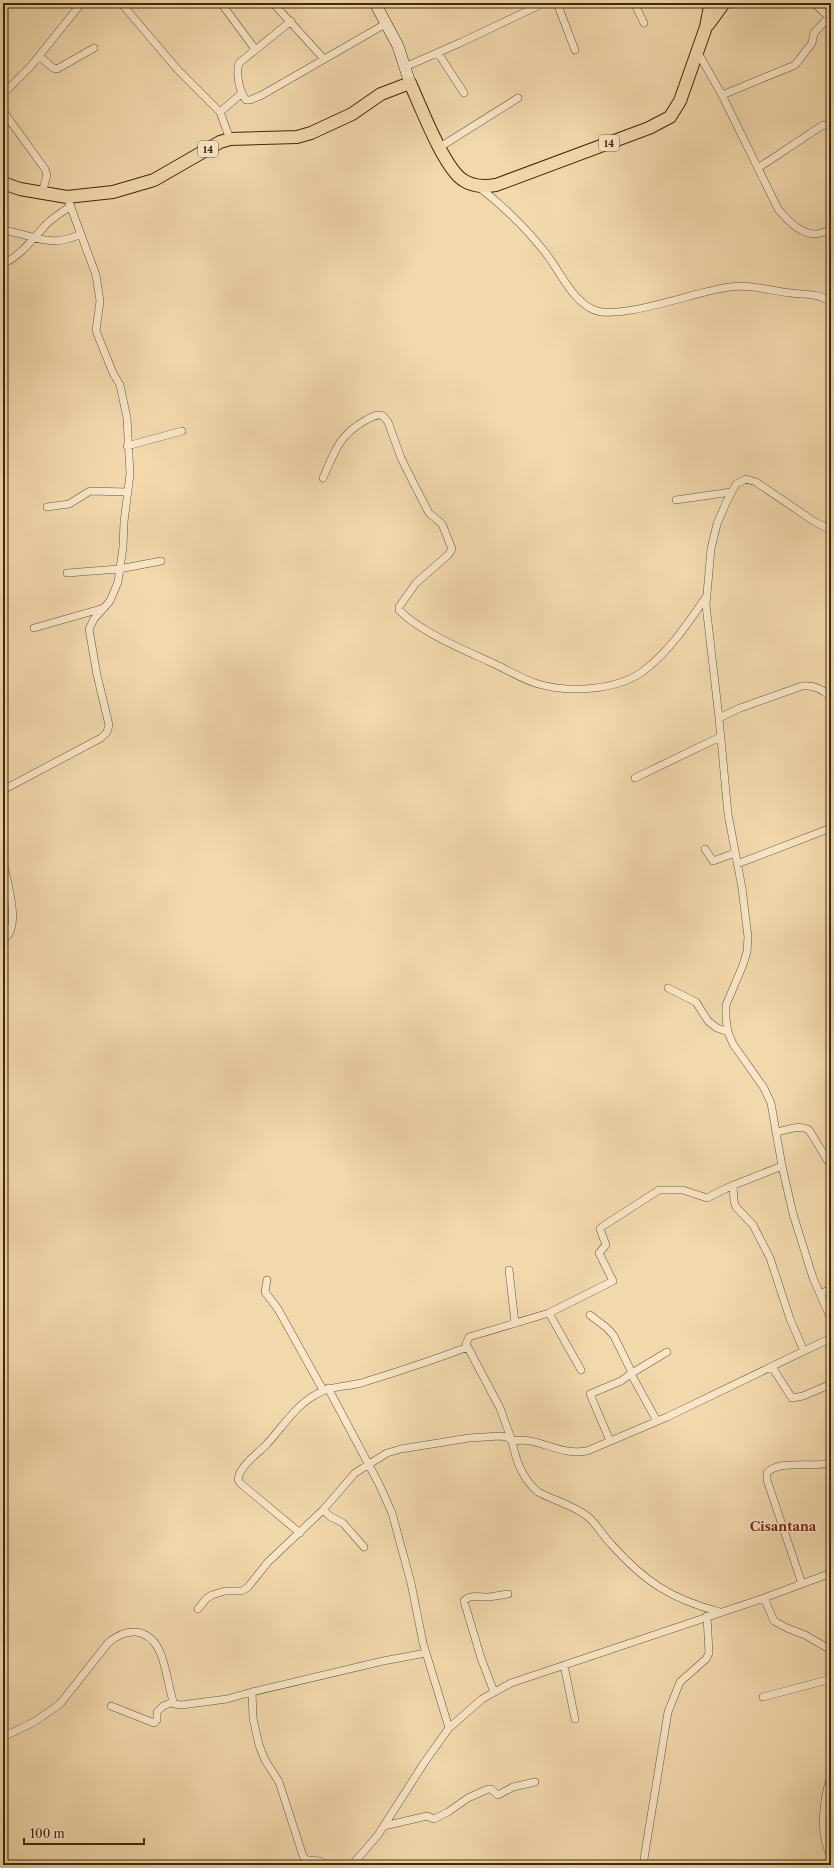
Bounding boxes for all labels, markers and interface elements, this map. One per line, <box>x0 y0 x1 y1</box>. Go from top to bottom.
road number: 14 <box>599 135 619 151</box>
road number: 14 <box>198 141 218 157</box>
district label: Cisantana <box>750 1518 817 1534</box>
scale bar <box>24 1820 144 1846</box>
text: 100 m <box>30 1826 65 1841</box>

